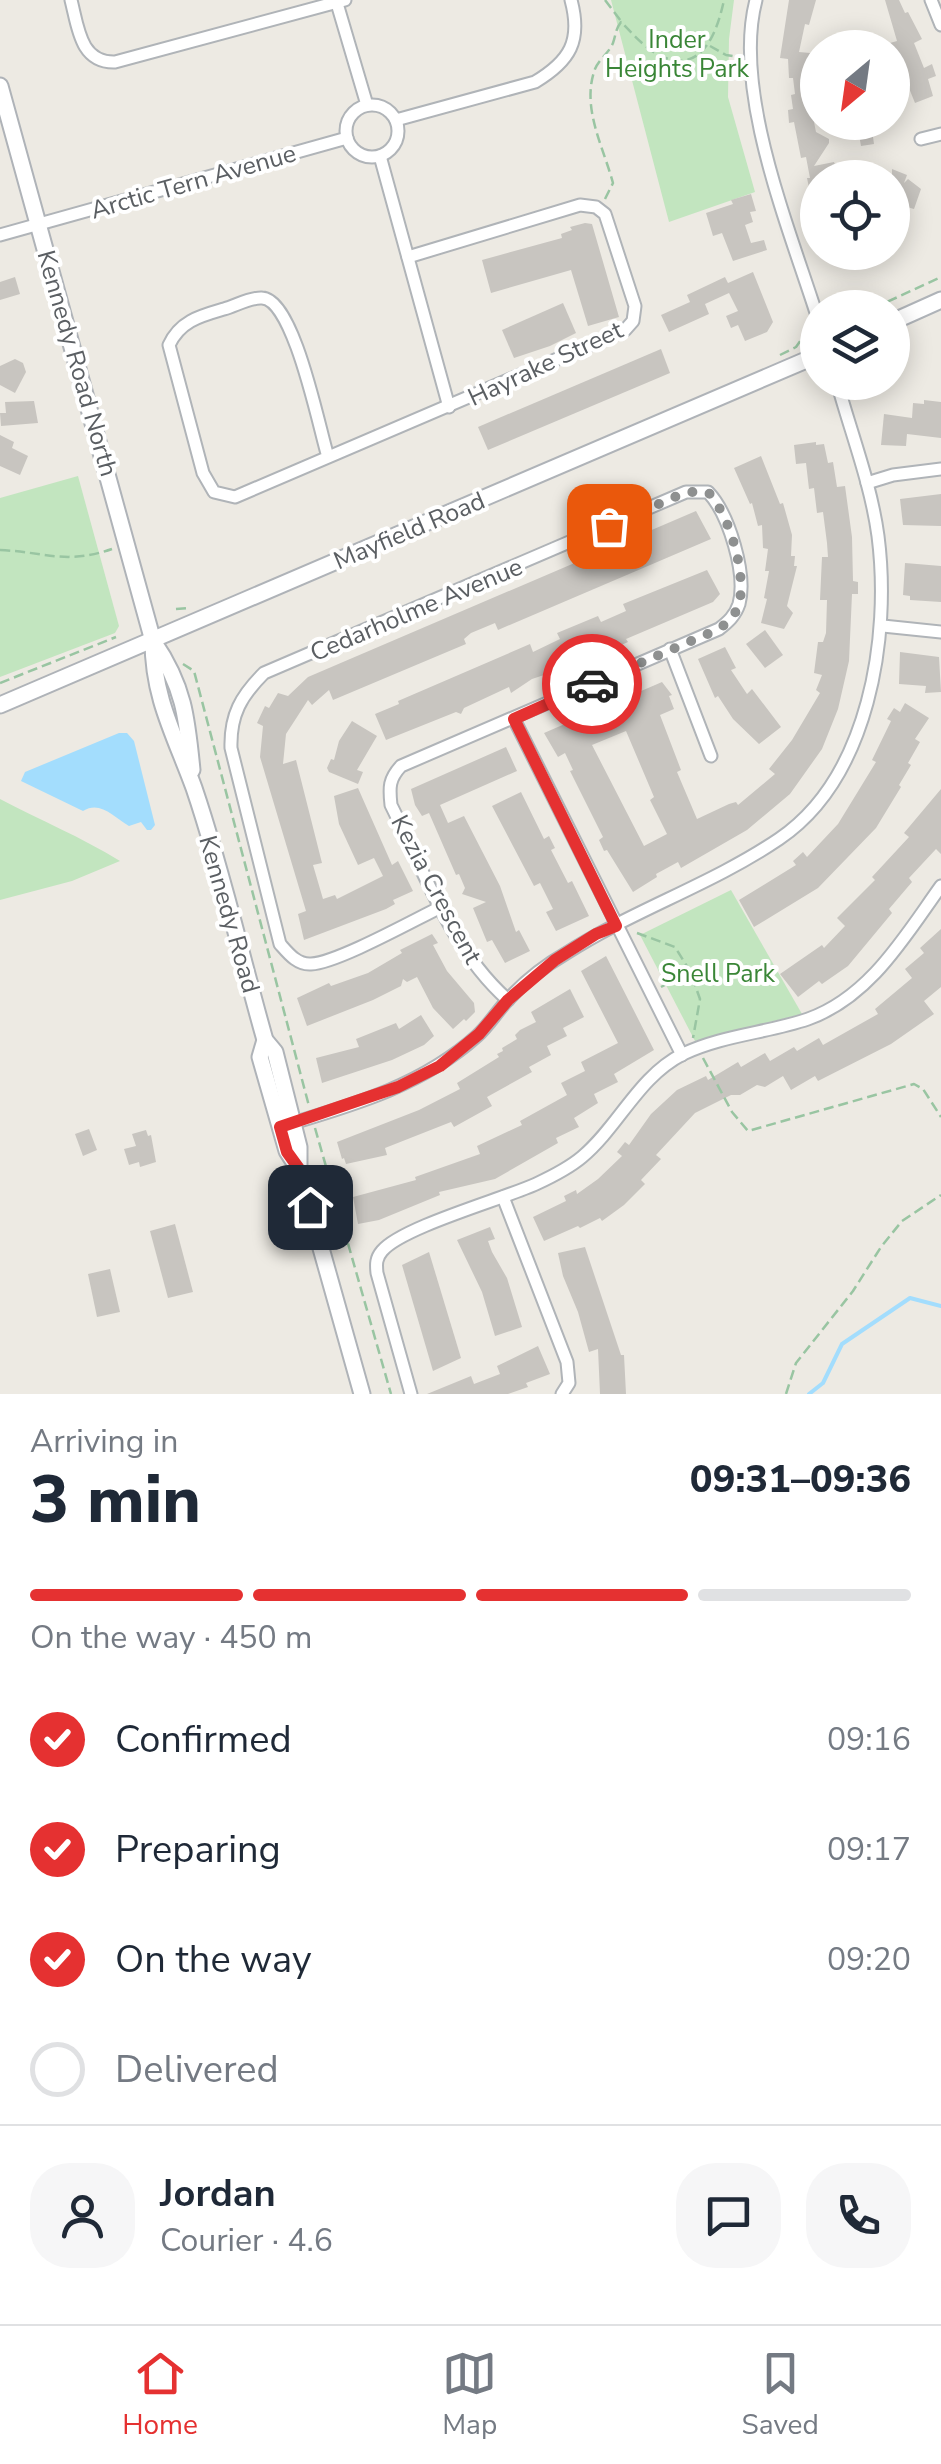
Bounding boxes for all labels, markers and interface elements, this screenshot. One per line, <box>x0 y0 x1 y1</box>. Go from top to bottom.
park label: Inder Heights Park <box>605 23 750 86</box>
north arrow <box>800 30 910 140</box>
map controls <box>800 30 910 400</box>
street label: Arctic Tern Avenue <box>87 136 300 228</box>
button: locate <box>800 160 910 270</box>
street label: Kennedy Road North <box>28 246 126 480</box>
button: layers <box>800 290 910 400</box>
street label: Hayrake Street <box>462 313 629 415</box>
street label: Mayfield Road <box>329 484 490 578</box>
pin <box>567 484 652 569</box>
icon: bag <box>582 499 637 554</box>
street label: Cedarholme Avenue <box>305 550 528 670</box>
courier <box>542 634 642 734</box>
icon: car <box>565 657 620 712</box>
street label: Kezia Crescent <box>383 809 490 970</box>
street label: Kennedy Road <box>190 832 268 997</box>
park label: Snell Park <box>661 957 776 991</box>
pin <box>268 1165 353 1250</box>
icon: home <box>283 1180 338 1235</box>
text: Arriving in <box>30 1420 178 1463</box>
text: 09:31–09:36 <box>690 1454 911 1505</box>
text: 3 min <box>30 1456 201 1545</box>
text: On the way · 450 m <box>30 1616 312 1659</box>
icon: check <box>30 1712 85 1767</box>
text: Confirmed <box>115 1714 292 1765</box>
text: 09:16 <box>827 1718 911 1761</box>
icon: check <box>30 1822 85 1877</box>
text: Preparing <box>115 1824 281 1875</box>
text: 09:17 <box>827 1828 911 1871</box>
icon: check <box>30 1932 85 1987</box>
text: On the way <box>115 1934 311 1985</box>
text: 09:20 <box>827 1938 911 1981</box>
text: Delivered <box>115 2044 279 2095</box>
button: person <box>30 2163 135 2268</box>
button: chat <box>676 2163 781 2268</box>
button: phone <box>806 2163 911 2268</box>
text: Jordan <box>160 2168 276 2219</box>
text: Courier · 4.6 <box>160 2219 333 2262</box>
tab: Home <box>122 2346 198 2444</box>
tab: Map <box>442 2346 497 2444</box>
tab: Saved <box>741 2346 819 2444</box>

